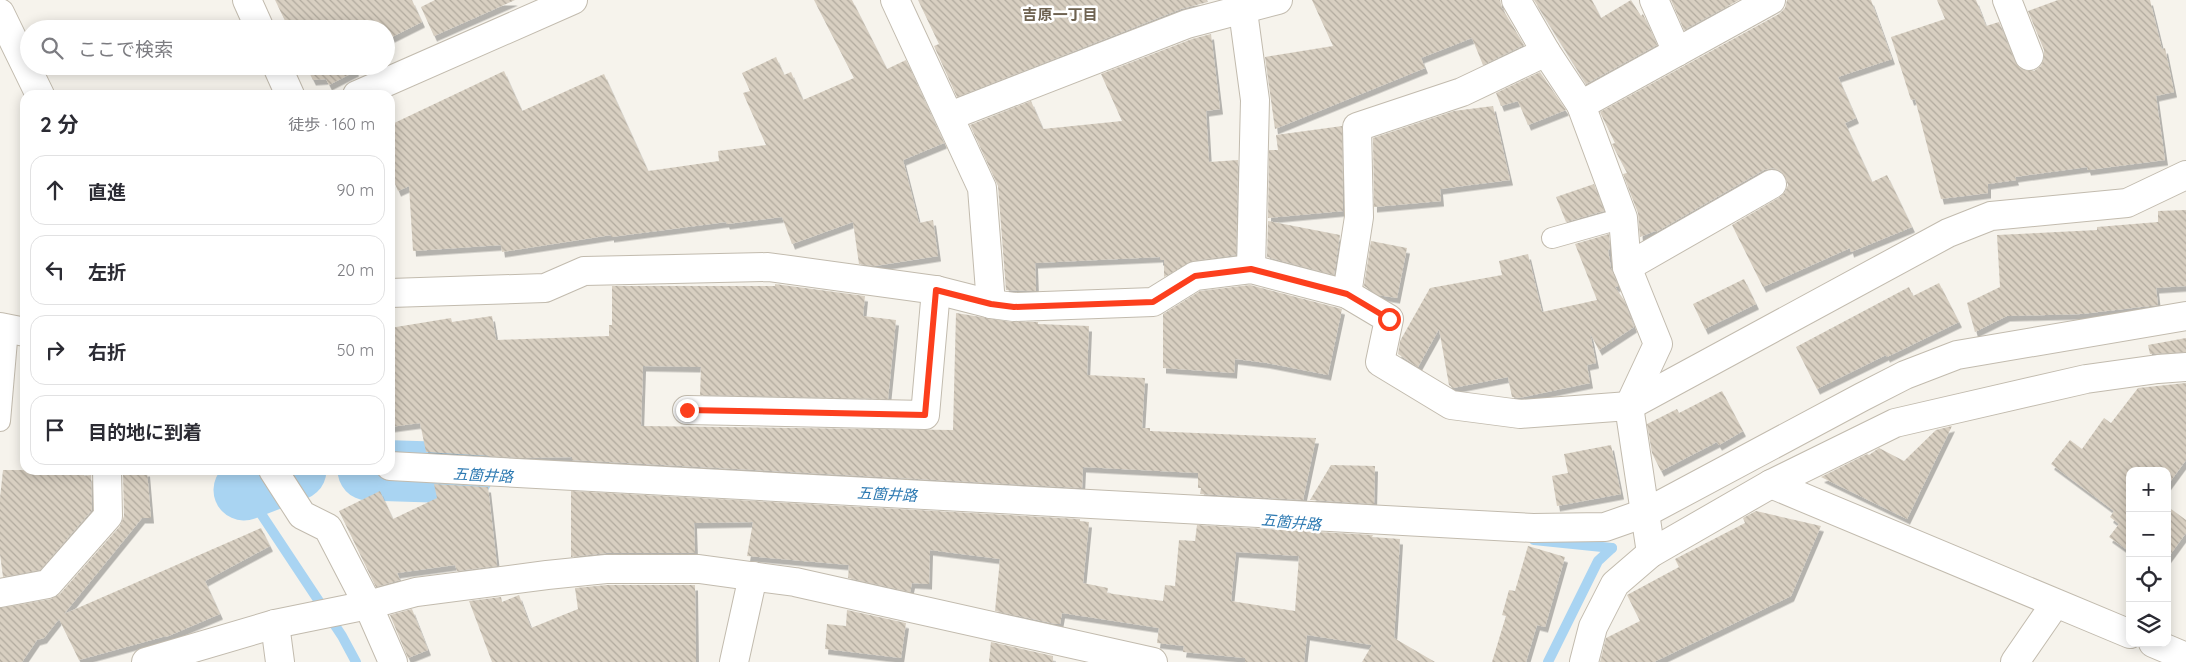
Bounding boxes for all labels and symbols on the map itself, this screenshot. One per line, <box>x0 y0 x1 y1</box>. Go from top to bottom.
district label: 吉原一丁目 <box>1022 5 1098 24</box>
route start <box>1378 308 1401 331</box>
route end <box>676 399 699 422</box>
water label: 五箇井路 <box>453 464 515 486</box>
water label: 五箇井路 <box>857 483 919 505</box>
water label: 五箇井路 <box>1260 510 1324 534</box>

